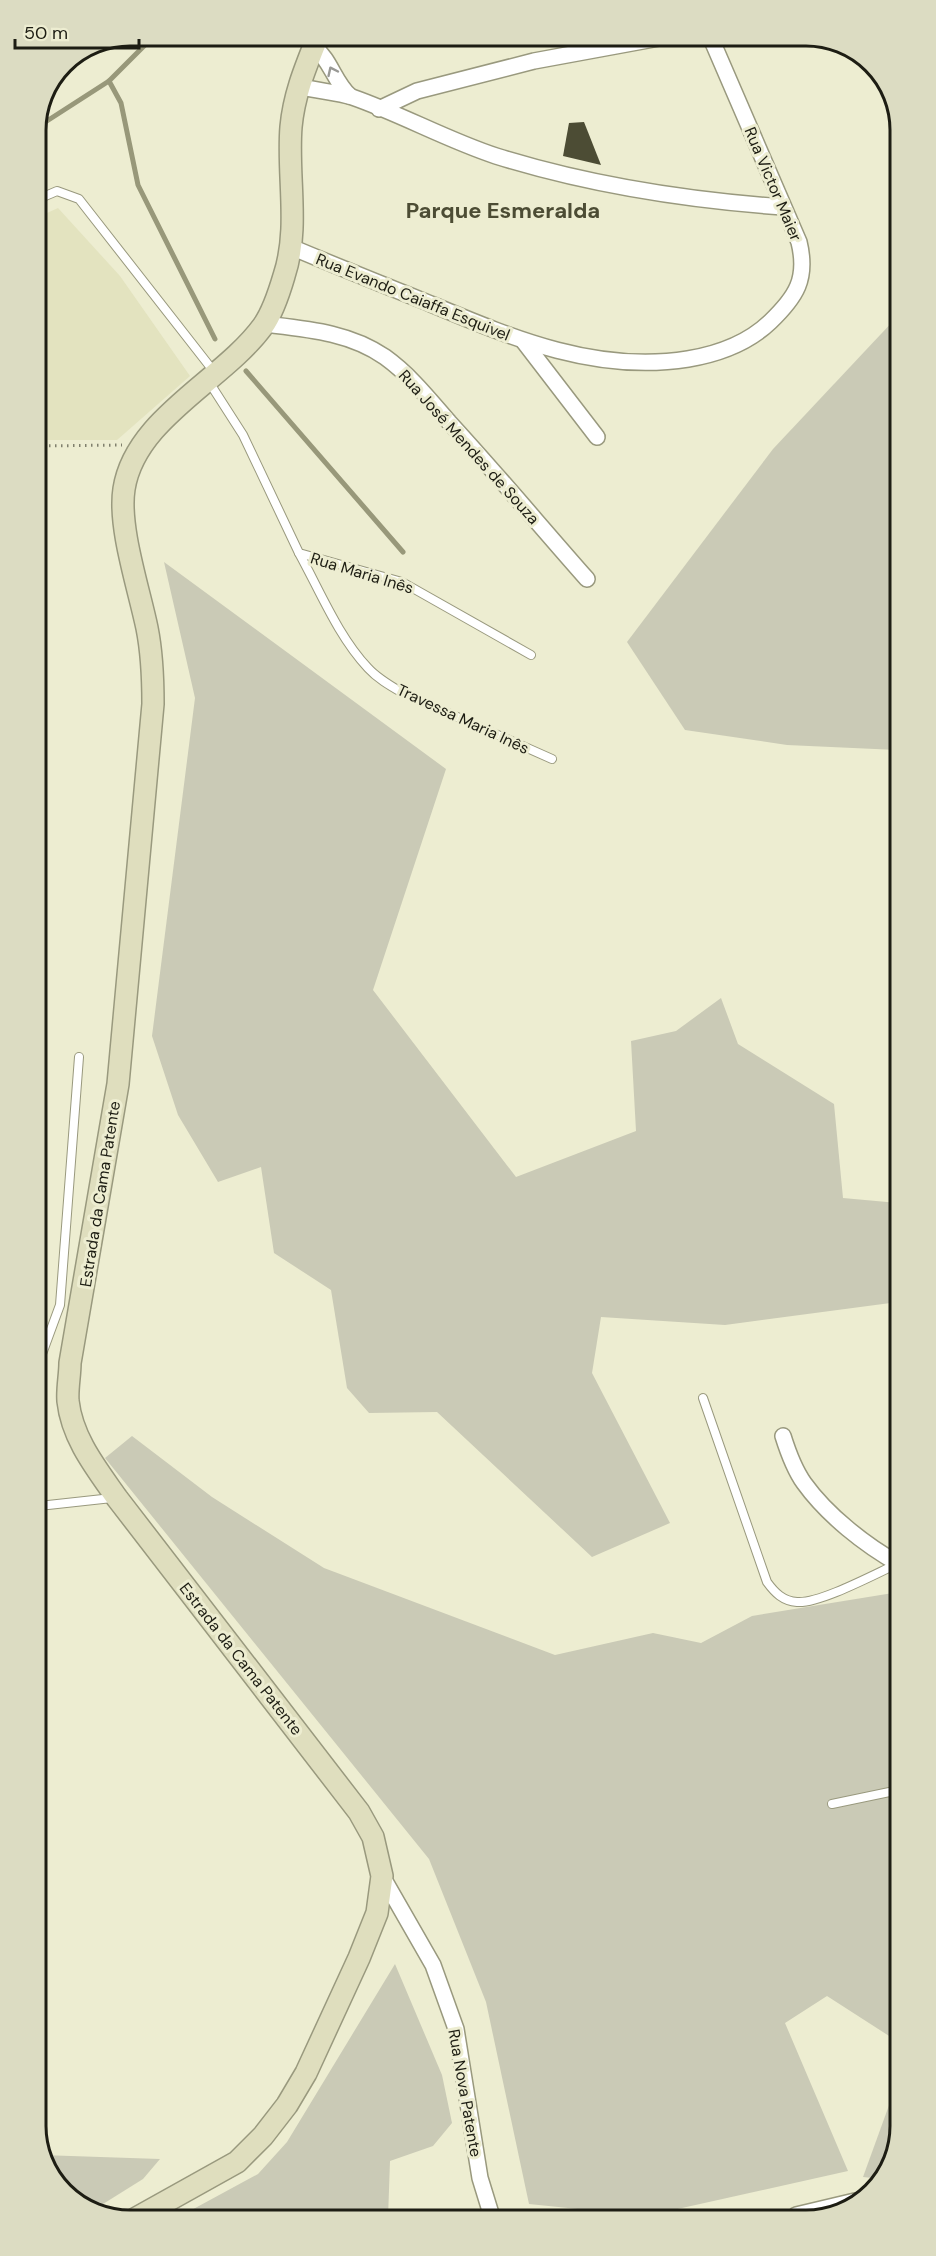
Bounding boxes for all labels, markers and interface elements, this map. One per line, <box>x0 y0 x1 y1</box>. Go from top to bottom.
scale bar <box>15 12 140 50</box>
text: 50 m <box>24 21 68 45</box>
one-way arrow <box>328 67 340 78</box>
street label: Rua Victor Maier <box>740 124 806 244</box>
district label: Parque Esmeralda <box>406 196 600 225</box>
street label: Rua Evando Caiaffa Esquivel <box>313 248 513 346</box>
street label: Rua José Mendes de Souza <box>394 365 544 529</box>
street label: Rua Maria Inês <box>308 547 416 599</box>
street label: Travessa Maria Inês <box>394 679 532 759</box>
street label: Estrada da Cama Patente <box>75 1100 125 1288</box>
street label: Estrada da Cama Patente <box>175 1579 307 1739</box>
street label: Rua Nova Patente <box>443 2027 487 2159</box>

